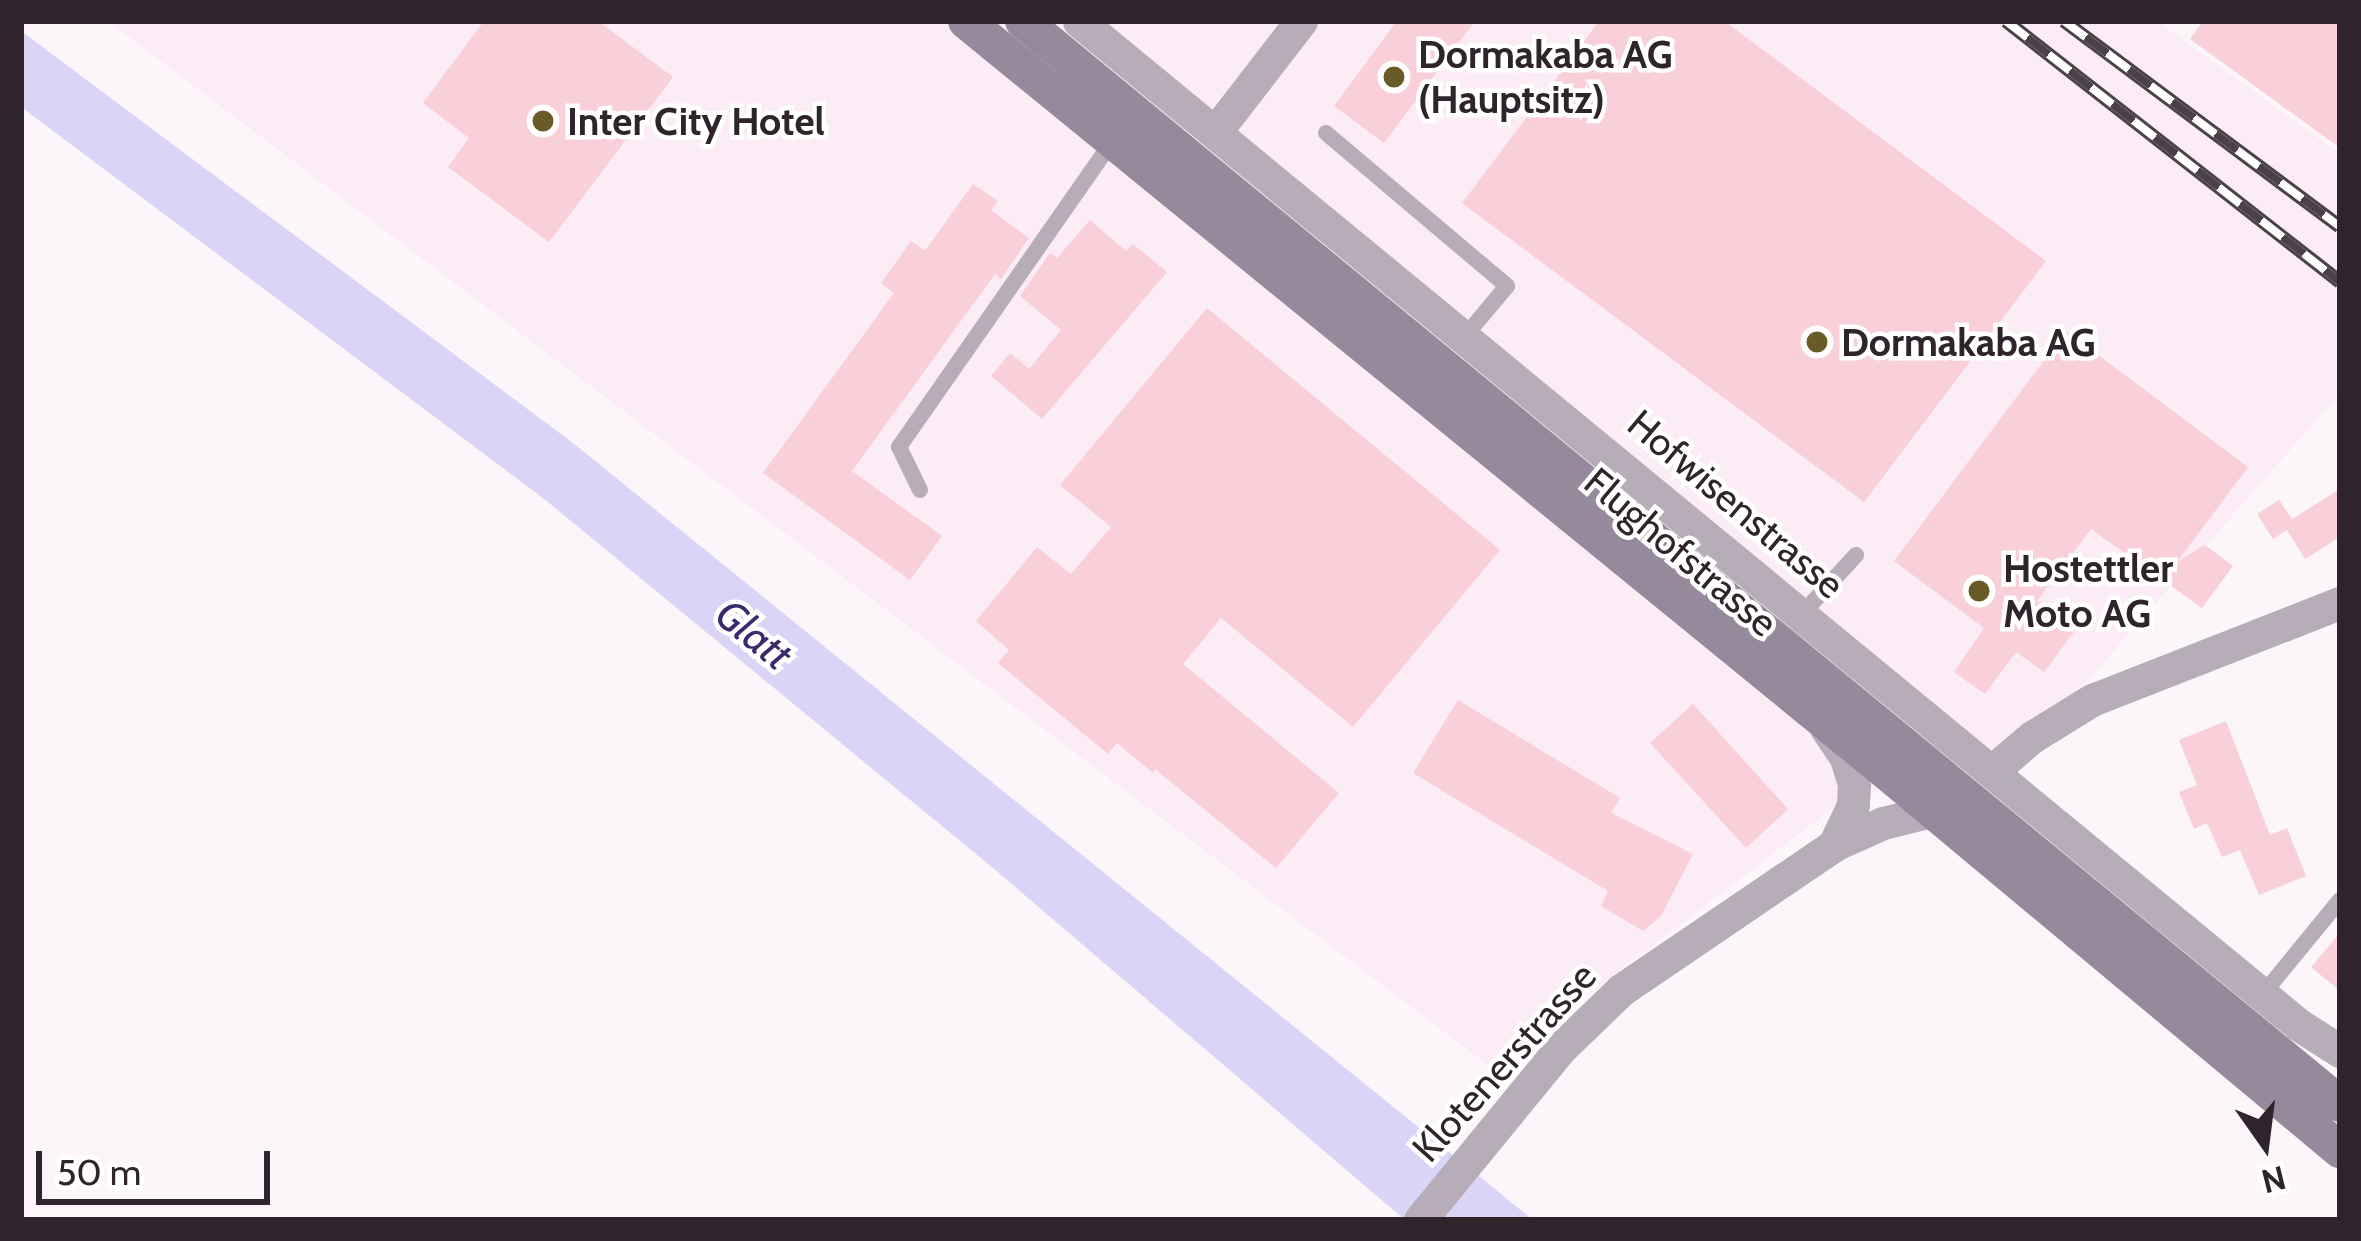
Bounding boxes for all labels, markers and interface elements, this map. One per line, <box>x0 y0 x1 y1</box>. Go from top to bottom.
place label: Dormakaba AG (Hauptsitz) <box>1418 32 1673 123</box>
marker: Dormakaba AG (Hauptsitz) <box>1381 64 1407 90</box>
place label: Inter City Hotel <box>567 98 825 144</box>
marker: Inter City Hotel <box>530 108 556 134</box>
place label: Dormakaba AG <box>1841 319 2096 365</box>
marker: Dormakaba AG <box>1804 329 1830 355</box>
street label: Hofwisenstrasse <box>1618 400 1854 608</box>
street label: Flughofstrasse <box>1575 458 1787 646</box>
place label: Hostettler Moto AG <box>2003 546 2173 637</box>
marker: Hostettler Moto AG <box>1966 578 1992 604</box>
water label: Glatt <box>706 588 802 680</box>
street label: Klotenerstrasse <box>1402 953 1606 1171</box>
north arrow <box>2205 1085 2325 1205</box>
scale bar <box>42 1127 276 1201</box>
text: 50 m <box>57 1150 141 1194</box>
text: N <box>2258 1158 2290 1202</box>

